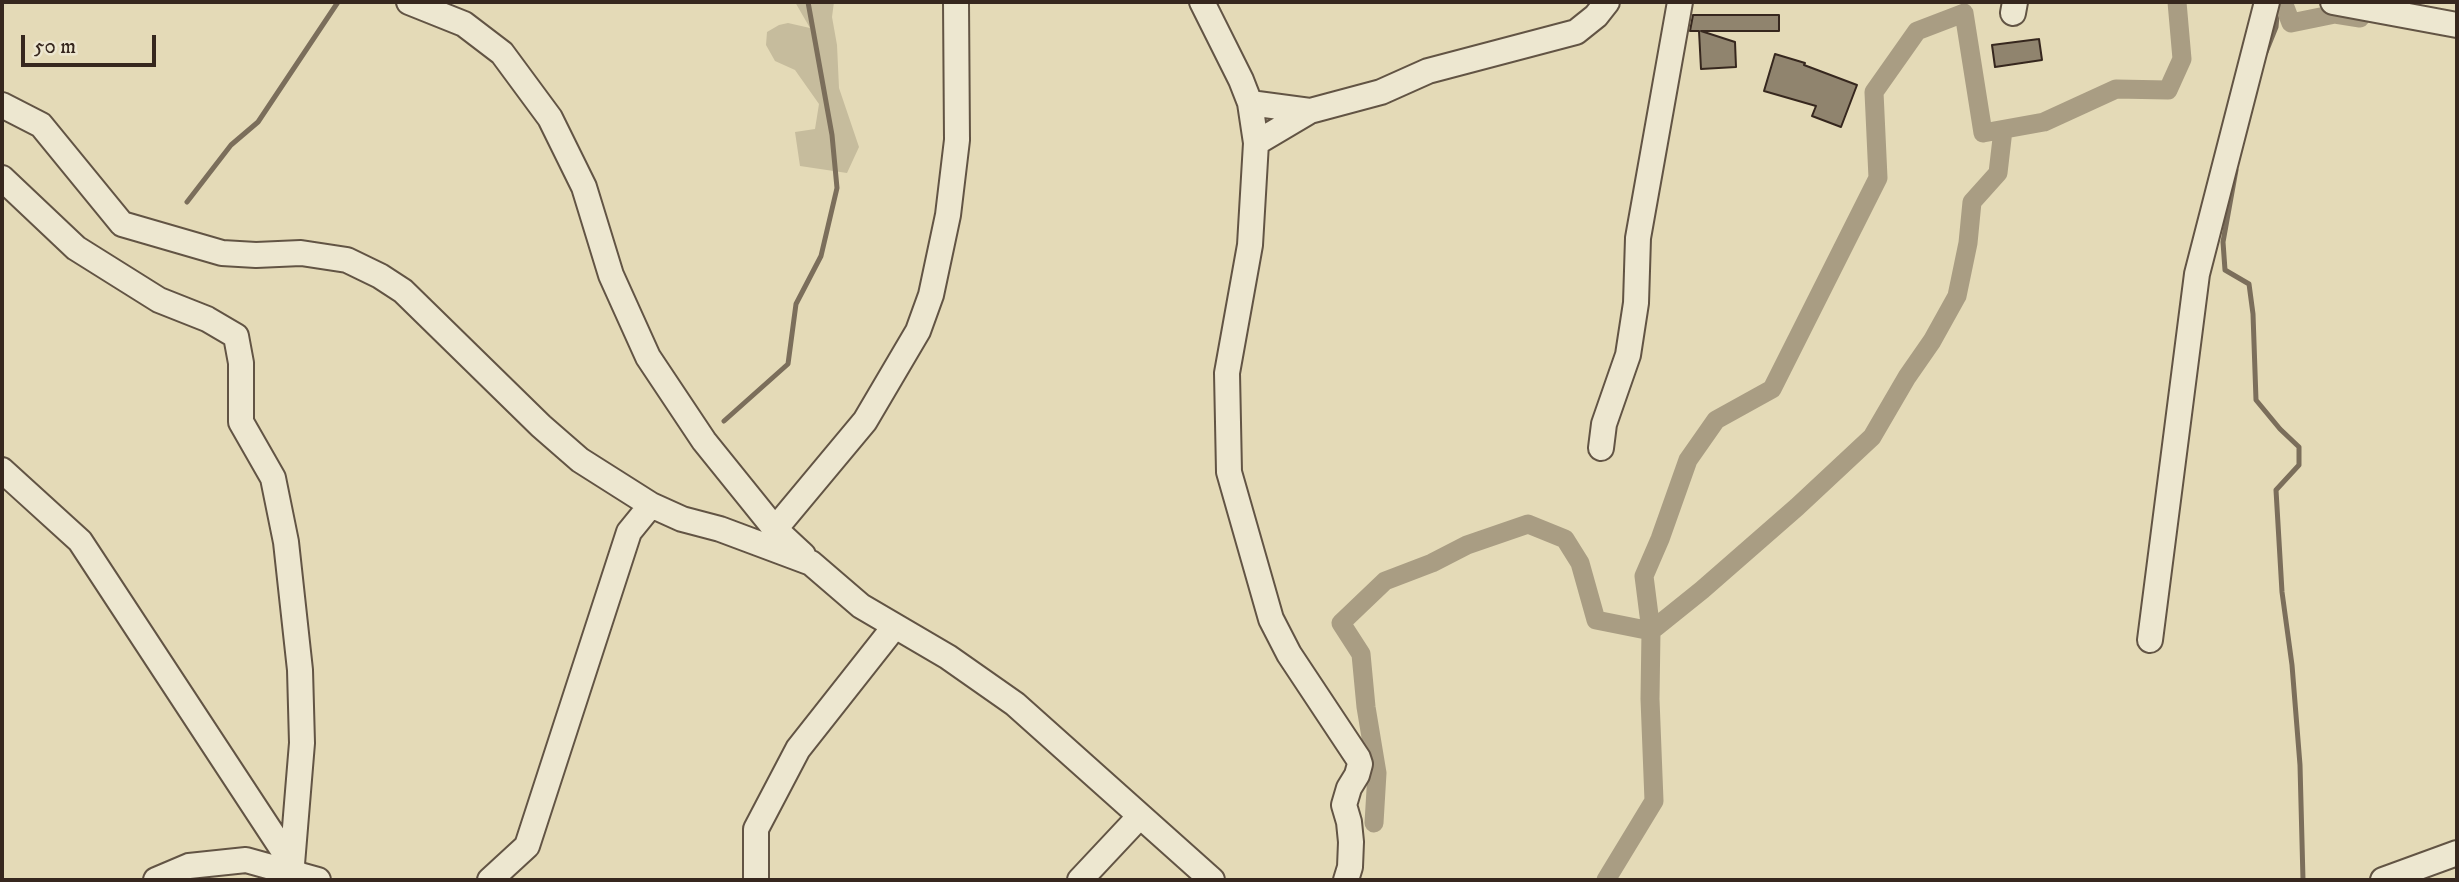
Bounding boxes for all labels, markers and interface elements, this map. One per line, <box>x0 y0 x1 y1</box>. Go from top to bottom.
scale bar <box>24 21 159 65</box>
text: 50 m <box>34 34 76 60</box>

